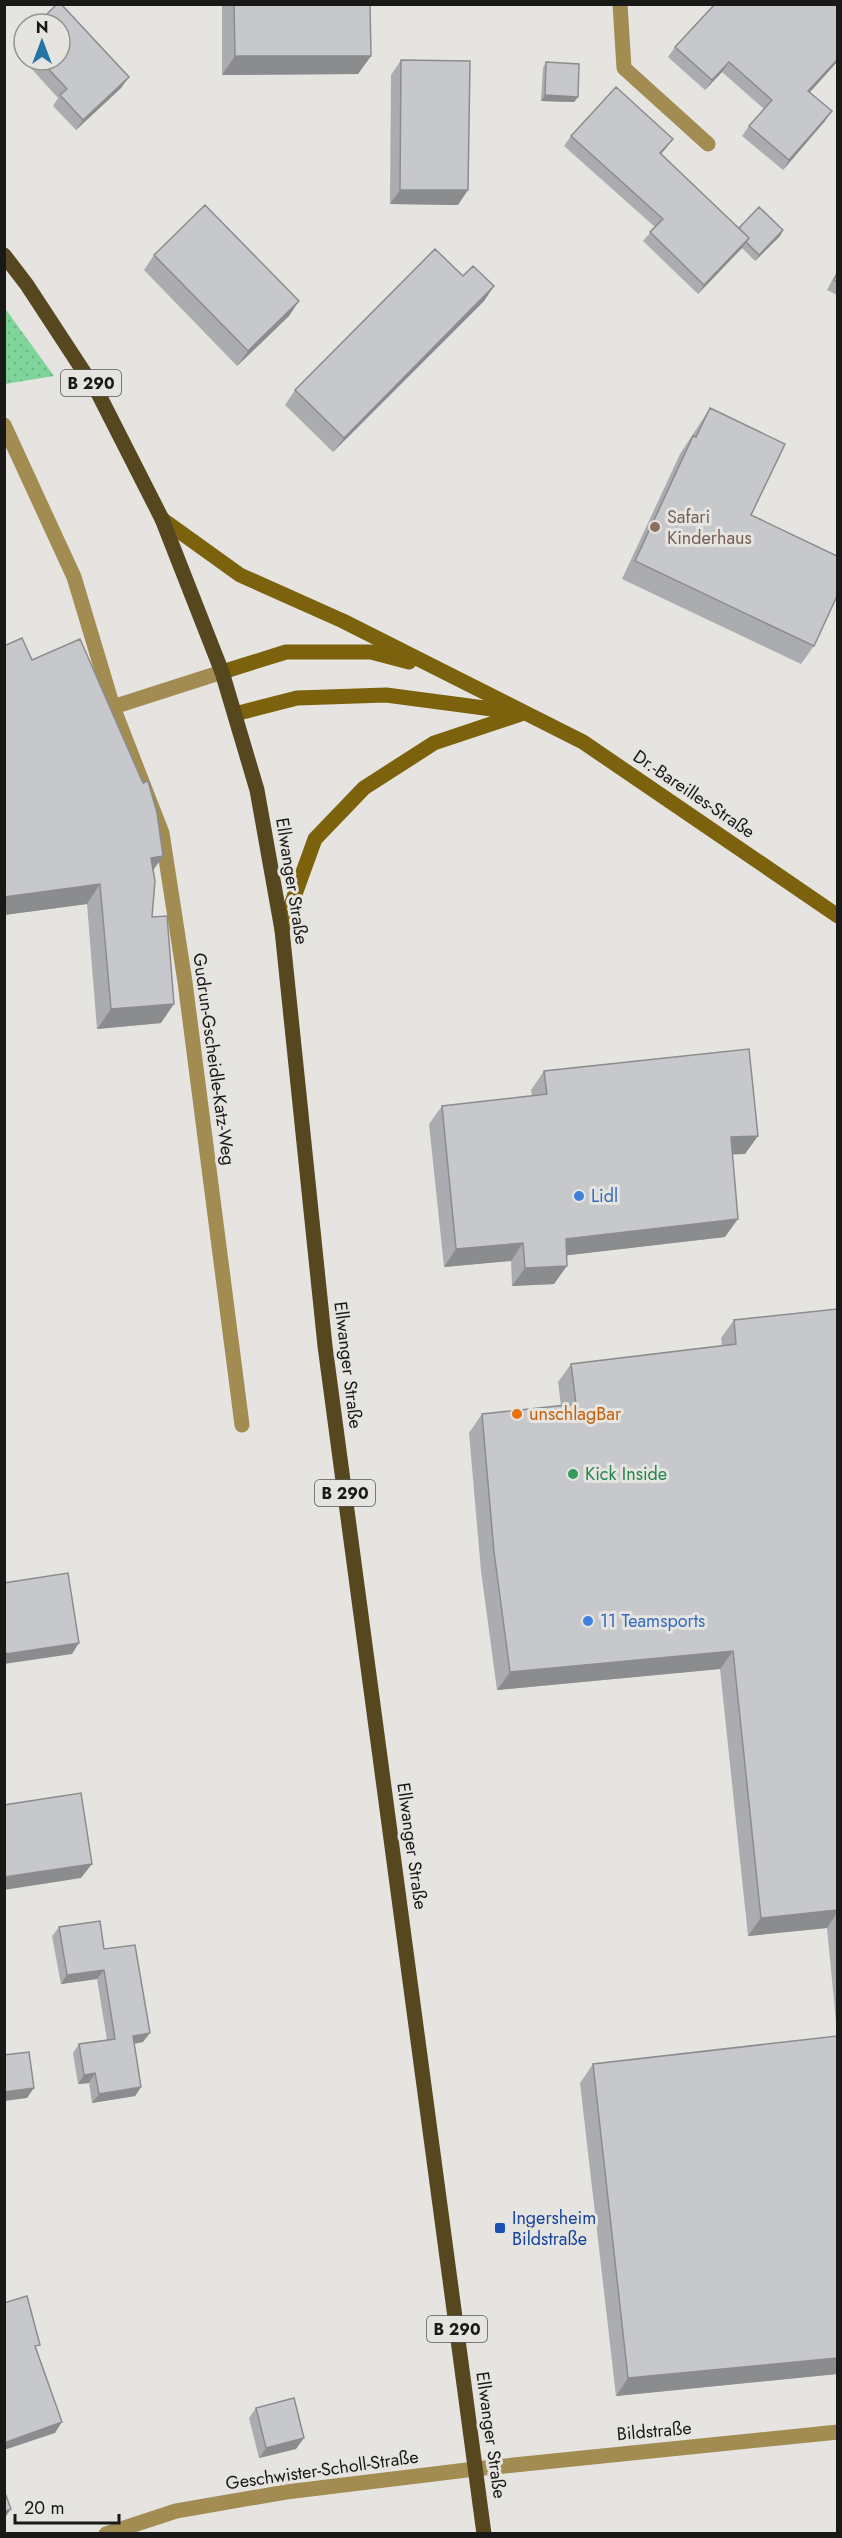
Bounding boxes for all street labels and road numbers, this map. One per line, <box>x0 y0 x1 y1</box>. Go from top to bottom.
road number: B 290 <box>61 370 121 396</box>
street label: Dr.-Bareilles-Straße <box>628 743 760 845</box>
street label: Ellwanger Straße <box>269 816 315 946</box>
street label: Gudrun-Gscheidle-Katz-Weg <box>186 951 242 1167</box>
street label: Ellwanger Straße <box>327 1300 369 1430</box>
road number: B 290 <box>315 1480 375 1506</box>
street label: Ellwanger Straße <box>390 1781 434 1911</box>
road number: B 290 <box>427 2316 487 2342</box>
street label: Ellwanger Straße <box>469 2370 513 2500</box>
street label: Bildstraße <box>616 2415 692 2447</box>
street label: Geschwister-Scholl-Straße <box>224 2444 420 2496</box>

